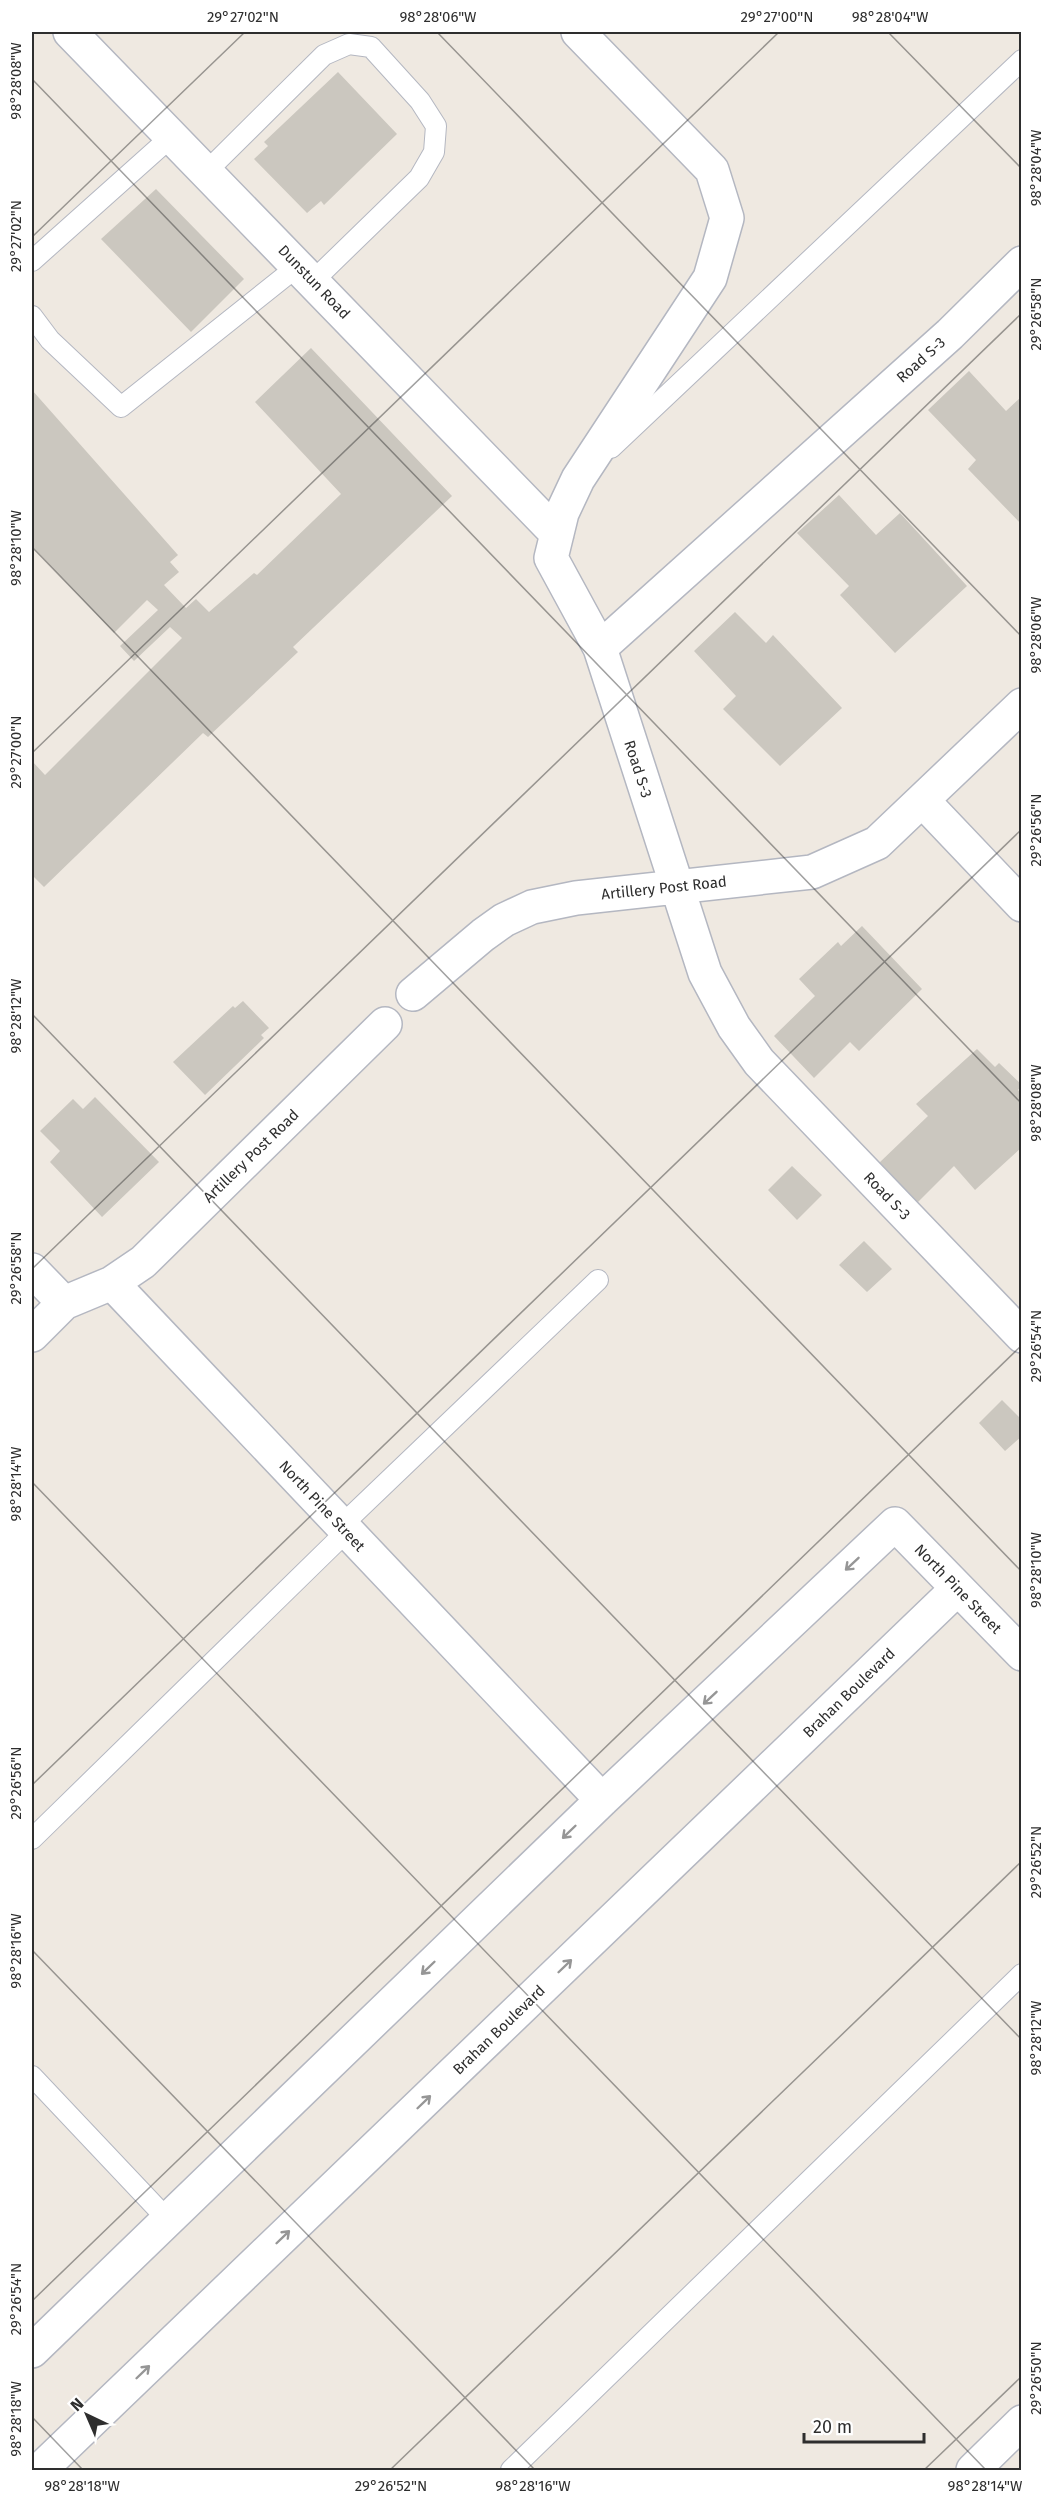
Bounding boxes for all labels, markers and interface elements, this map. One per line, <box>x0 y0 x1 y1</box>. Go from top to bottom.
text: 29°27'02"N <box>207 8 279 26</box>
text: 98°28'06"W <box>399 8 477 26</box>
text: 29°27'00"N <box>740 8 814 26</box>
text: 98°28'04"W <box>852 8 929 26</box>
text: 98°28'08"W <box>7 42 25 120</box>
text: 98°28'04"W <box>1027 129 1045 206</box>
text: 29°27'02"N <box>7 200 25 272</box>
street label: Dunstun Road <box>274 241 354 323</box>
text: 29°26'58"N <box>1027 277 1045 351</box>
street label: Road S-3 <box>893 333 949 387</box>
text: 98°28'10"W <box>7 509 25 586</box>
text: 98°28'06"W <box>1027 596 1045 674</box>
text: 29°27'00"N <box>7 715 25 789</box>
street label: Road S-3 <box>620 738 656 800</box>
text: 29°26'56"N <box>1027 794 1045 866</box>
street label: Artillery Post Road <box>600 872 728 904</box>
text: 98°28'12"W <box>7 978 25 1054</box>
text: 98°28'08"W <box>1027 1064 1045 1142</box>
street label: Artillery Post Road <box>199 1106 303 1206</box>
street label: Road S-3 <box>860 1168 914 1224</box>
text: 29°26'58"N <box>7 1231 25 1305</box>
text: 29°26'54"N <box>1027 1310 1045 1382</box>
text: 98°28'14"W <box>7 1446 25 1521</box>
street label: North Pine Street <box>275 1457 369 1556</box>
text: 98°28'10"W <box>1027 1531 1045 1608</box>
street label: North Pine Street <box>911 1540 1006 1638</box>
one-way arrow <box>845 1557 860 1571</box>
street label: Brahan Boulevard <box>799 1645 899 1741</box>
one-way arrow <box>703 1691 718 1705</box>
text: 29°26'56"N <box>7 1747 25 1819</box>
one-way arrow <box>561 1825 576 1840</box>
text: 29°26'52"N <box>1027 1826 1045 1898</box>
text: 98°28'16"W <box>7 1913 25 1989</box>
one-way arrow <box>557 1959 572 1974</box>
one-way arrow <box>421 1961 436 1975</box>
street label: Brahan Boulevard <box>449 1982 549 2078</box>
text: 98°28'12"W <box>1027 2000 1045 2076</box>
one-way arrow <box>416 2095 431 2109</box>
one-way arrow <box>276 2229 291 2244</box>
text: 29°26'54"N <box>7 2263 25 2335</box>
text: 29°26'50"N <box>1027 2341 1045 2415</box>
one-way arrow <box>135 2364 150 2379</box>
text: 98°28'18"W <box>7 2381 25 2457</box>
north arrow <box>57 2385 117 2445</box>
text: N <box>67 2394 87 2415</box>
scale bar <box>804 2406 924 2444</box>
text: 20 m <box>813 2416 852 2438</box>
text: 98°28'18"W <box>44 2477 120 2495</box>
text: 29°26'52"N <box>355 2477 427 2495</box>
text: 98°28'16"W <box>495 2477 571 2495</box>
text: 98°28'14"W <box>948 2477 1023 2495</box>

